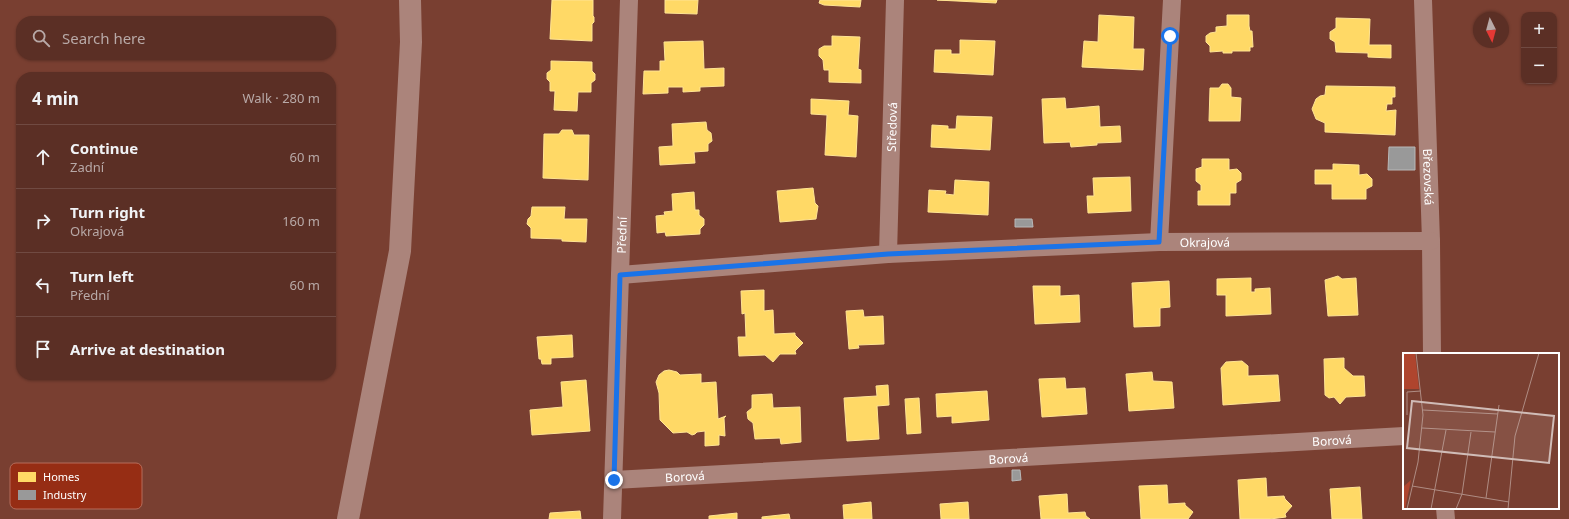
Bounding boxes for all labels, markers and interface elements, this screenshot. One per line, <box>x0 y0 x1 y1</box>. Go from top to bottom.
north arrow <box>1473 12 1509 48</box>
map controls <box>1521 12 1557 84</box>
button: + <box>1521 12 1557 48</box>
search box <box>16 16 336 60</box>
icon: search <box>30 27 52 49</box>
route start <box>1161 27 1179 45</box>
text: Search here <box>62 28 145 48</box>
button: − <box>1521 48 1557 84</box>
text: 4 min <box>32 87 79 110</box>
text: Walk · 280 m <box>242 89 320 107</box>
street label: Středová <box>882 102 901 152</box>
text: Continue <box>70 138 138 158</box>
icon: ahead <box>32 146 54 168</box>
text: 60 m <box>290 148 320 166</box>
street label: Březovská <box>1419 148 1438 206</box>
text: Zadní <box>70 158 104 176</box>
text: Turn right <box>70 202 145 222</box>
icon: right <box>32 210 54 232</box>
text: 160 m <box>282 212 320 230</box>
street label: Přední <box>612 216 630 254</box>
text: Okrajová <box>70 222 124 240</box>
street label: Okrajová <box>1180 233 1230 250</box>
text: Turn left <box>70 266 134 286</box>
icon: left <box>32 274 54 296</box>
text: 60 m <box>290 276 320 294</box>
text: Přední <box>70 286 110 304</box>
icon: arrive <box>32 338 54 360</box>
text: Arrive at destination <box>70 339 225 359</box>
inset map <box>1403 353 1559 509</box>
street label: Borová <box>1312 430 1352 450</box>
street label: Borová <box>988 448 1029 468</box>
legend <box>10 463 142 509</box>
street label: Borová <box>665 466 705 486</box>
text: Homes <box>43 469 80 484</box>
route end <box>605 471 623 489</box>
text: Industry <box>43 487 87 502</box>

